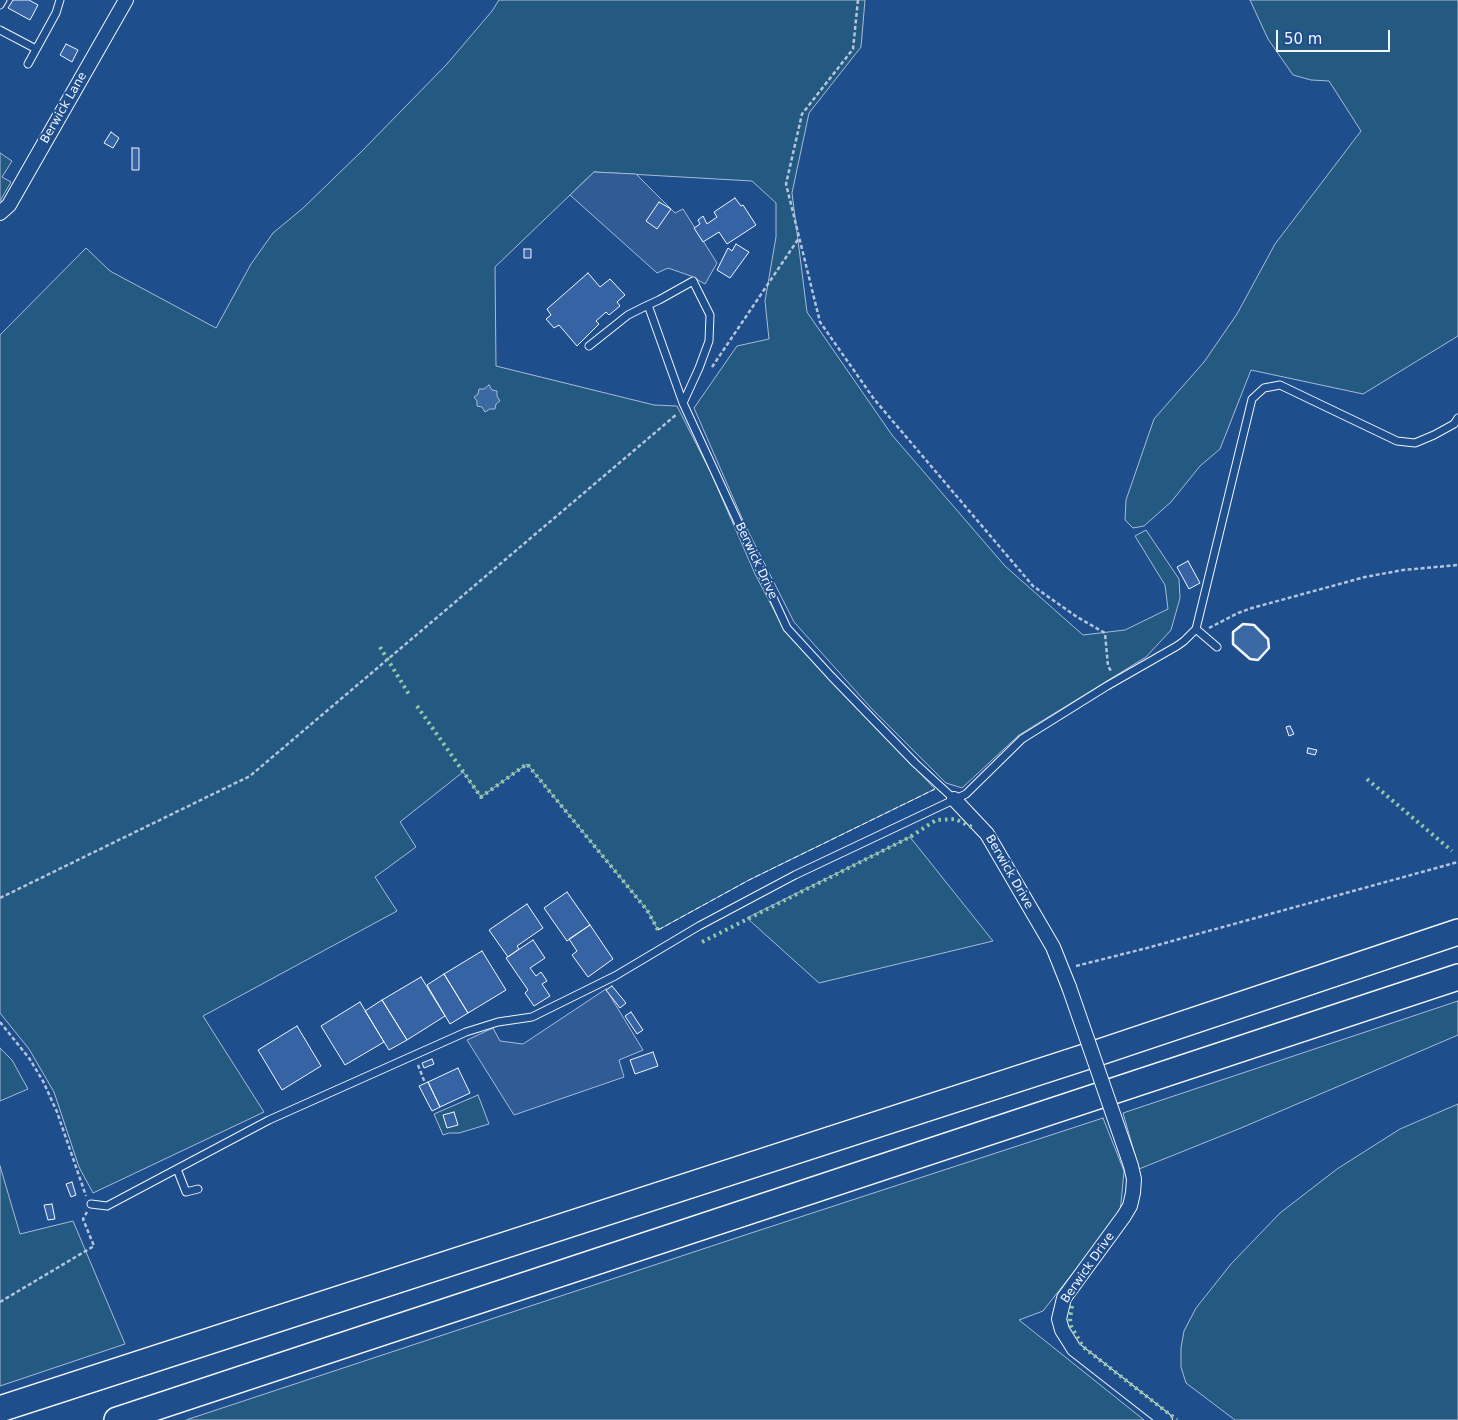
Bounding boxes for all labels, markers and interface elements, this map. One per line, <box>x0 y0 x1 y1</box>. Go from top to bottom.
scale bar <box>1278 20 1392 52</box>
text: 50 m <box>1284 30 1322 48</box>
street label: Berwick Lane <box>38 70 90 146</box>
street label: Berwick Drive <box>732 520 780 602</box>
street label: Berwick Drive <box>982 832 1036 912</box>
street label: Berwick Drive <box>1058 1230 1118 1306</box>

